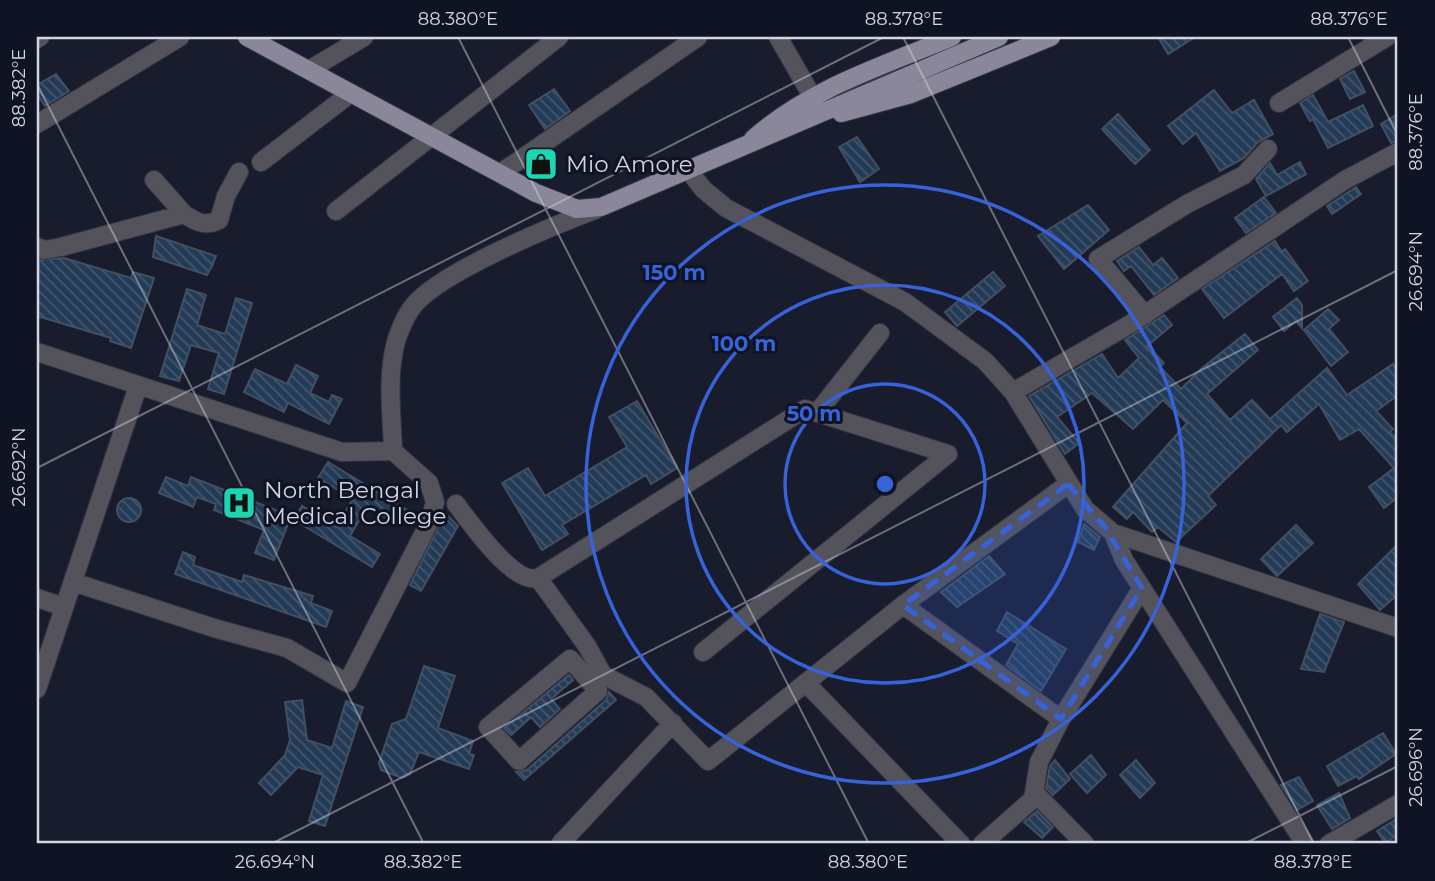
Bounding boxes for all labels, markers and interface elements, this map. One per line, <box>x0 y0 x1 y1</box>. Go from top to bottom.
text: 88.380°E <box>418 8 498 30</box>
text: 88.378°E <box>865 8 943 30</box>
text: 88.376°E <box>1310 8 1388 30</box>
text: 88.382°E <box>8 49 30 127</box>
text: 88.376°E <box>1405 93 1427 171</box>
shop icon: Mio Amore <box>522 145 560 183</box>
place label: Mio Amore <box>566 150 693 178</box>
text: 26.694°N <box>1405 231 1427 311</box>
text: 150 m <box>643 260 705 285</box>
text: 100 m <box>712 331 776 356</box>
text: 50 m <box>787 401 841 426</box>
text: 26.692°N <box>8 427 30 507</box>
centre of rings <box>873 472 897 496</box>
place label: North Bengal Medical College <box>264 476 447 530</box>
hospital icon: North Bengal Medical College <box>220 484 258 522</box>
text: 26.696°N <box>1405 727 1427 807</box>
text: 26.694°N <box>235 851 315 873</box>
text: 88.382°E <box>384 851 462 873</box>
text: 88.380°E <box>828 851 908 873</box>
text: 88.378°E <box>1274 851 1352 873</box>

